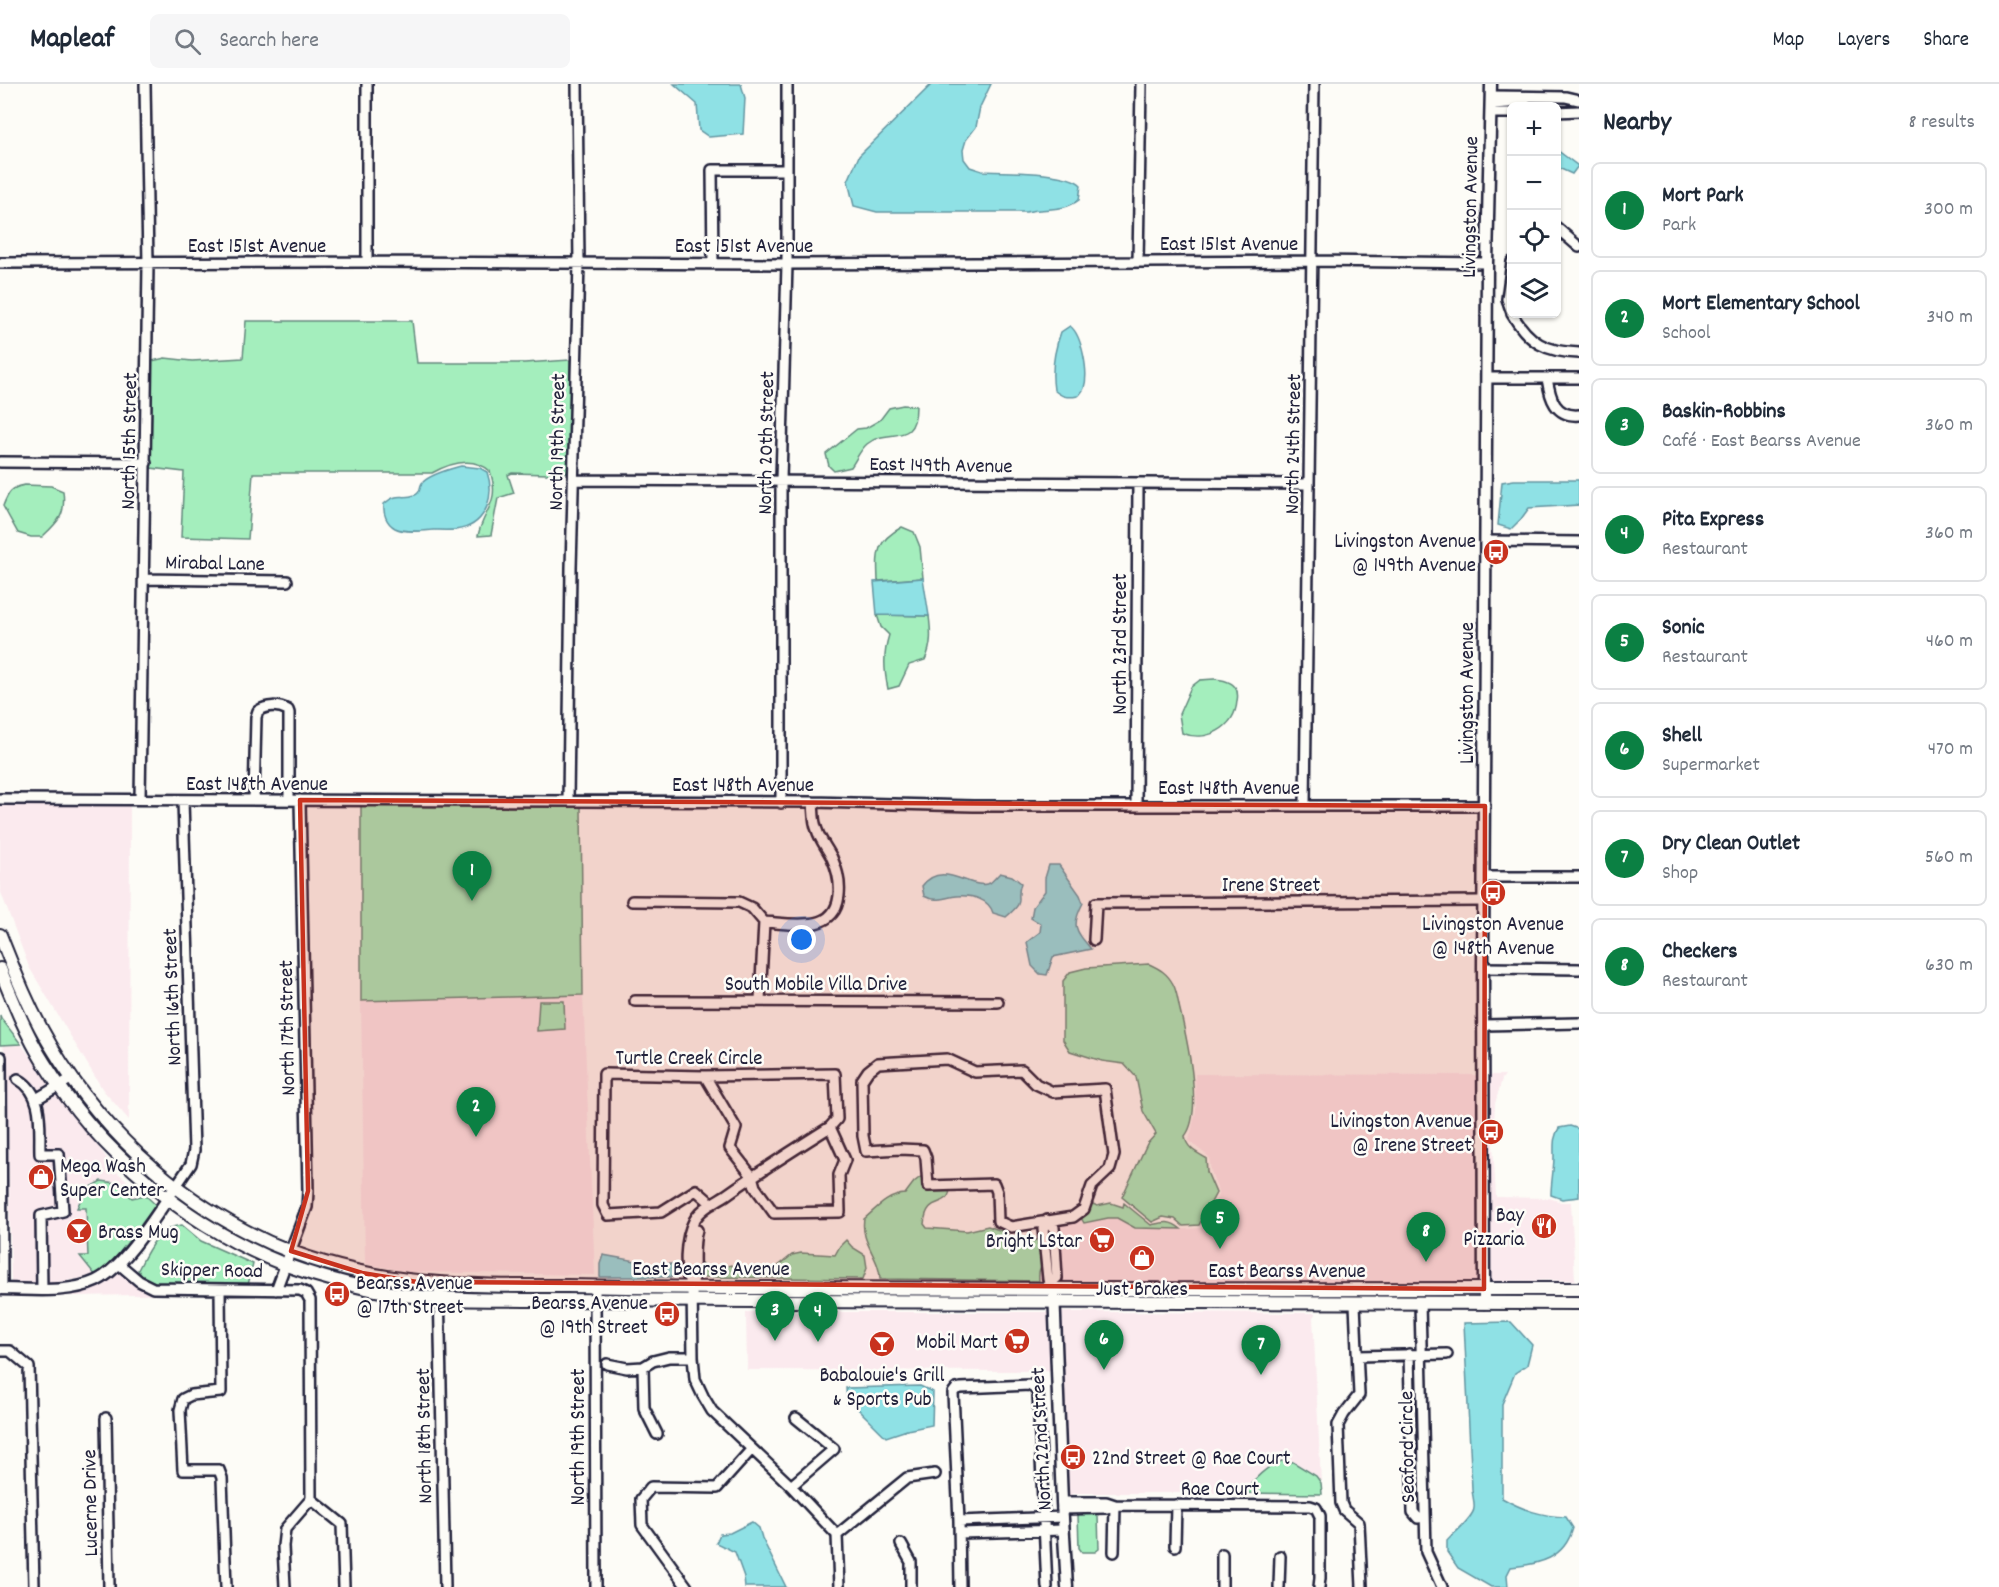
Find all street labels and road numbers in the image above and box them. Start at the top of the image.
street label: Livingston Avenue [1456,136,1488,278]
street label: East 151st Avenue [1160,231,1298,261]
street label: East 151st Avenue [188,233,326,263]
street label: East 151st Avenue [675,233,813,263]
street label: North 20th Street [752,371,784,515]
street label: North 15th Street [115,372,147,510]
street label: North 19th Street [543,373,575,511]
street label: North 24th Street [1279,373,1311,515]
street label: East 149th Avenue [869,451,1013,483]
street label: Mirabal Lane [165,549,265,581]
street label: North 23rd Street [1107,573,1137,715]
street label: Livingston Avenue [1454,622,1484,764]
street label: East 148th Avenue [186,771,328,801]
street label: East 148th Avenue [672,772,814,802]
street label: East 148th Avenue [1158,775,1300,805]
street label: Irene Street [1222,872,1320,902]
street label: North 16th Street [157,927,191,1066]
street label: North 17th Street [273,960,305,1096]
street label: South Mobile Villa Drive [725,971,907,1001]
street label: Turtle Creek Circle [616,1045,762,1075]
street label: Skipper Road [161,1256,263,1288]
street label: East Bearss Avenue [632,1256,790,1286]
street label: East Bearss Avenue [1208,1258,1366,1288]
street label: North 22nd Street [1024,1366,1062,1511]
street label: North 18th Street [410,1367,442,1504]
street label: North 19th Street [565,1368,595,1506]
street label: Seaford Circle [1393,1391,1425,1503]
street label: Lucerne Drive [76,1449,108,1557]
street label: Rae Court [1181,1476,1259,1506]

